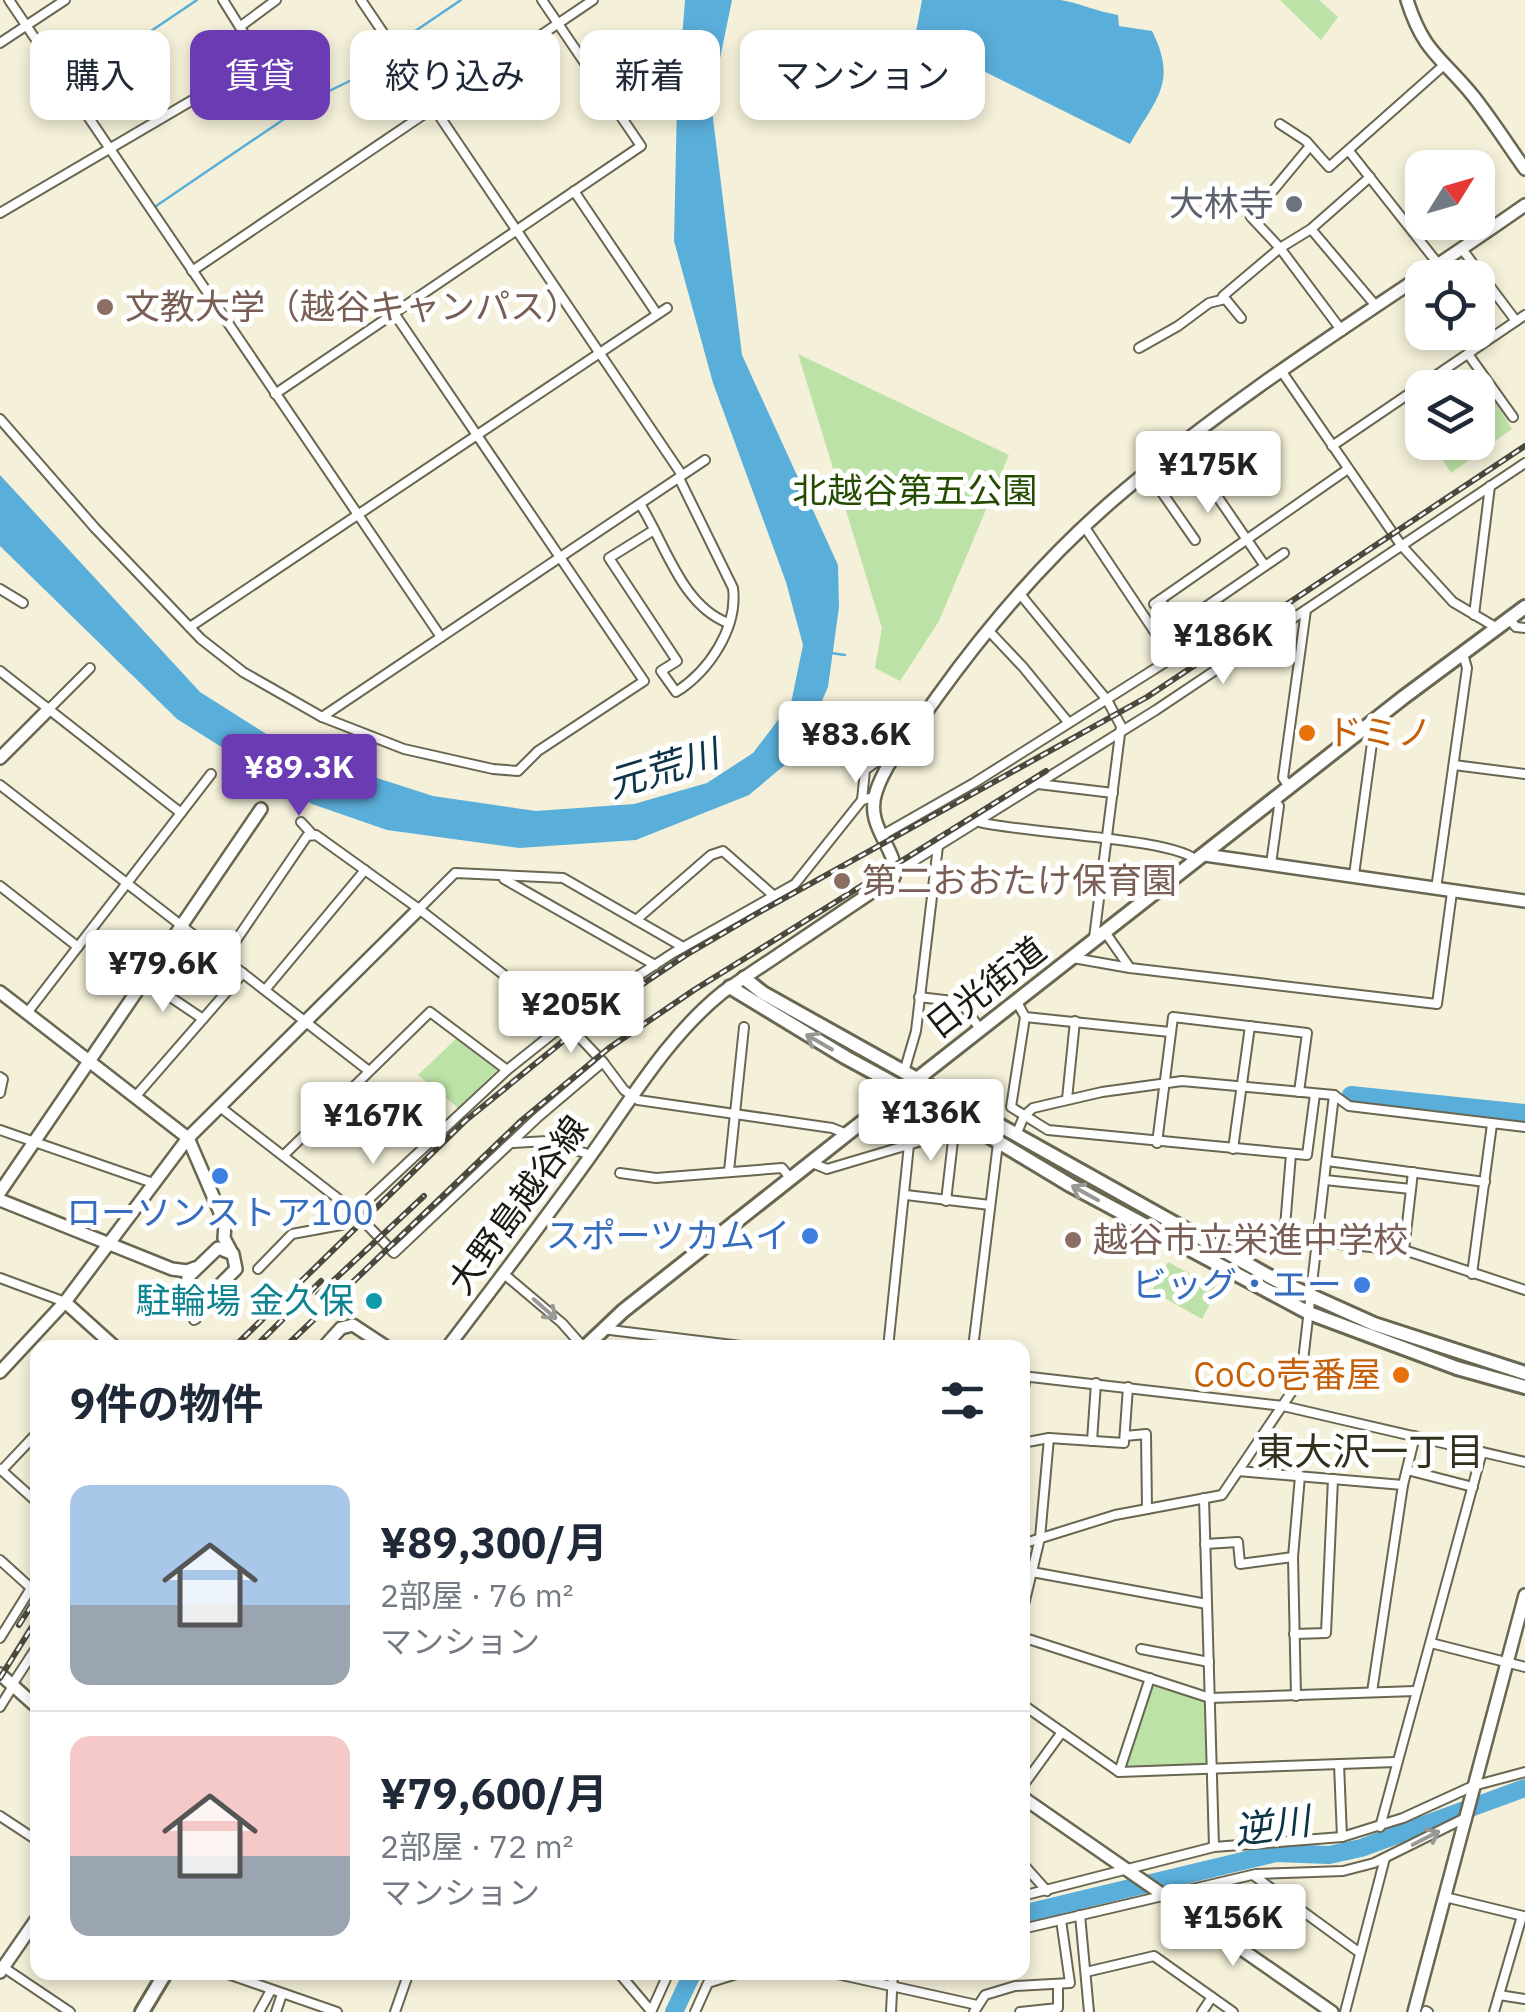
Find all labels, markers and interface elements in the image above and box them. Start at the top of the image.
chip: 購入 [30,30,170,120]
chip: 賃貸 [190,30,330,120]
chip: 絞り込み [350,30,560,120]
chip: 新着 [580,30,720,120]
chip: マンション [740,30,985,120]
north arrow [1405,150,1495,240]
map controls [1405,150,1495,460]
place label: 大林寺 [1169,180,1274,226]
marker: 大林寺 [1283,193,1305,215]
button: locate [1405,260,1495,350]
place label: 文教大学（越谷キャンパス） [125,283,580,329]
marker: 文教大学（越谷キャンパス） [94,296,116,318]
button: layers [1405,370,1495,460]
pin: ¥175K [1138,431,1278,516]
text: ¥175K [1158,442,1258,484]
park label: 北越谷第五公園 [792,467,1038,513]
pin: ¥186K [1153,602,1293,687]
text: ¥186K [1173,613,1273,655]
pin: ¥83.6K [775,701,937,786]
place label: ドミノ [1327,709,1432,755]
text: ¥83.6K [801,712,911,754]
marker: ドミノ [1296,722,1318,744]
water label: 元荒川 [601,726,728,808]
pin: ¥89.3K [218,734,380,819]
text: ¥89.3K [244,745,354,787]
place label: 第二おおたけ保育園 [862,857,1177,903]
marker: 第二おおたけ保育園 [831,870,853,892]
street label: 日光街道 [916,926,1055,1048]
pin: ¥79.6K [82,930,244,1015]
text: ¥79.6K [108,941,218,983]
pin: ¥205K [501,971,641,1056]
text: ¥205K [521,982,621,1024]
one-way arrow [805,1032,834,1052]
pin: ¥136K [861,1079,1001,1164]
pin: ¥167K [303,1082,443,1167]
text: ¥136K [881,1090,981,1132]
text: ¥167K [323,1093,423,1135]
street label: 大野島越谷線 [437,1106,598,1303]
marker: ローソンストア100 [209,1165,231,1187]
one-way arrow [1071,1182,1101,1202]
place label: ローソンストア100 [66,1189,374,1235]
place label: スポーツカムイ [546,1212,790,1258]
place label: 越谷市立栄進中学校 [1093,1216,1408,1262]
marker: スポーツカムイ [799,1225,821,1247]
marker: 越谷市立栄進中学校 [1062,1229,1084,1251]
place label: ビッグ・エー [1132,1261,1342,1307]
marker: ビッグ・エー [1351,1274,1373,1296]
place label: 駐輪場 金久保 [136,1277,354,1323]
marker: 駐輪場 金久保 [363,1290,385,1312]
one-way arrow [532,1297,558,1319]
place label: CoCo壱番屋 [1193,1351,1381,1397]
marker: CoCo壱番屋 [1390,1364,1412,1386]
icon: filters [935,1373,990,1428]
text: 9件の物件 [70,1376,263,1431]
district label: 東大沢一丁目 [1256,1426,1484,1475]
text: ¥89,300/月 [380,1515,608,1570]
icon: home [150,1525,270,1645]
text: 2部屋 · 76 m² [380,1574,574,1616]
text: マンション [380,1620,540,1662]
text: ¥79,600/月 [380,1766,608,1821]
icon: home [150,1776,270,1896]
water label: 逆川 [1231,1794,1317,1854]
text: 2部屋 · 72 m² [380,1825,574,1867]
one-way arrow [1411,1828,1440,1847]
text: マンション [380,1871,540,1913]
pin: ¥156K [1163,1884,1303,1969]
text: ¥156K [1183,1895,1283,1937]

